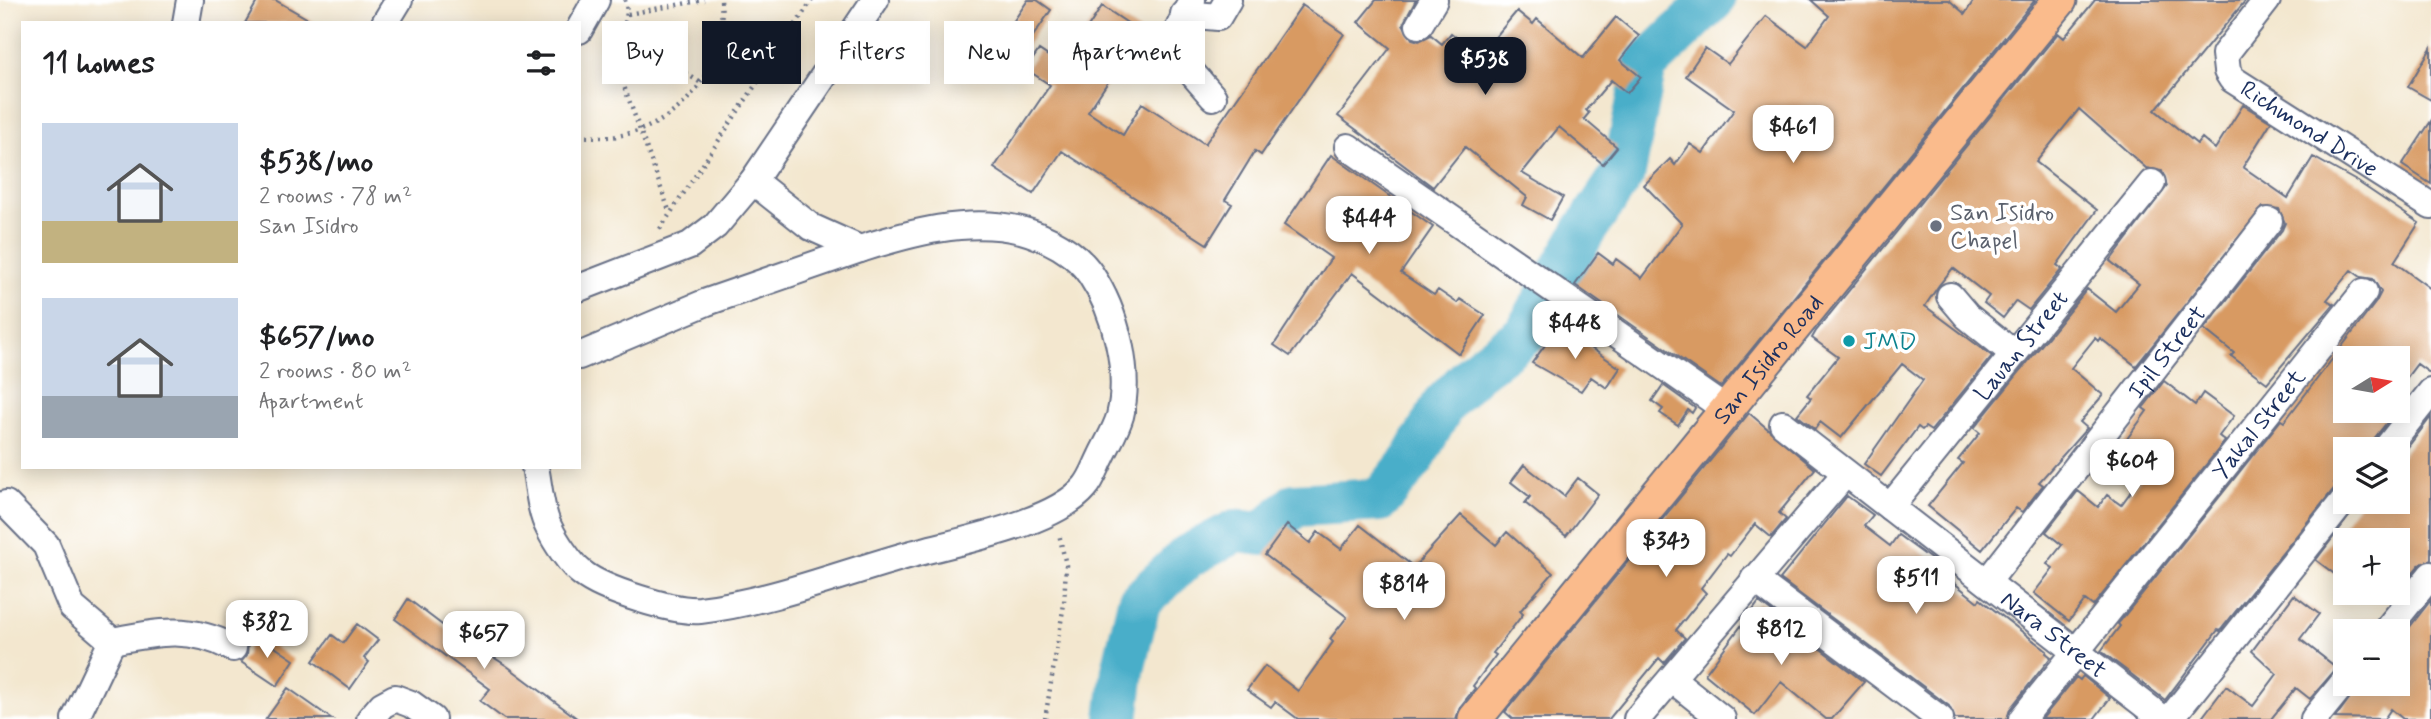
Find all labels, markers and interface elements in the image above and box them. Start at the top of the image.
chip: Buy [602,21,688,84]
chip: Rent [702,21,801,84]
chip: Filters [815,21,930,84]
chip: New [944,21,1034,84]
chip: Apartment [1048,21,1205,84]
pin: $538 [1444,38,1526,97]
text: 11 homes [42,44,155,83]
icon: filters [522,44,560,82]
text: $538 [1460,45,1510,75]
street label: Richmond Drive [2234,74,2384,185]
pin: $461 [1752,106,1834,165]
text: $461 [1769,113,1817,143]
text: $538/mo [259,143,373,182]
icon: home [98,151,182,235]
text: 2 rooms · 78 m² [259,182,412,212]
pin: $444 [1328,196,1410,256]
place label: San Isidro Chapel [1950,198,2054,257]
text: $444 [1342,204,1396,234]
text: San Isidro [259,212,359,242]
marker: San Isidro Chapel [1928,218,1944,234]
street label: Lauan Street [1968,285,2076,408]
street label: San Isidro Road [1707,289,1831,431]
street label: Ipil Street [2122,300,2214,406]
pin: $448 [1534,302,1616,361]
text: $448 [1548,309,1602,339]
text: $657/mo [259,318,375,357]
icon: home [98,326,182,410]
place label: JMD [1863,327,1917,358]
marker: JMD [1841,333,1857,349]
north arrow [2333,346,2410,424]
map controls [2333,346,2410,696]
text: 2 rooms · 80 m² [259,357,412,387]
street label: Yakal Street [2206,363,2313,487]
text: Apartment [259,387,364,417]
button: layers [2333,437,2410,514]
pin: $604 [2091,440,2173,499]
text: $604 [2106,447,2158,477]
pin: $343 [1625,520,1707,579]
text: $343 [1642,527,1690,557]
button: + [2333,528,2410,605]
pin: $511 [1875,556,1957,616]
pin: $814 [1363,562,1445,622]
text: $511 [1893,564,1939,594]
text: $814 [1379,570,1429,600]
street label: Nara Street [1994,585,2112,686]
pin: $382 [226,600,308,660]
text: $382 [242,608,292,638]
pin: $812 [1740,608,1822,667]
pin: $657 [443,612,525,671]
text: $812 [1756,615,1806,645]
text: $657 [459,619,509,649]
button: − [2333,619,2410,696]

